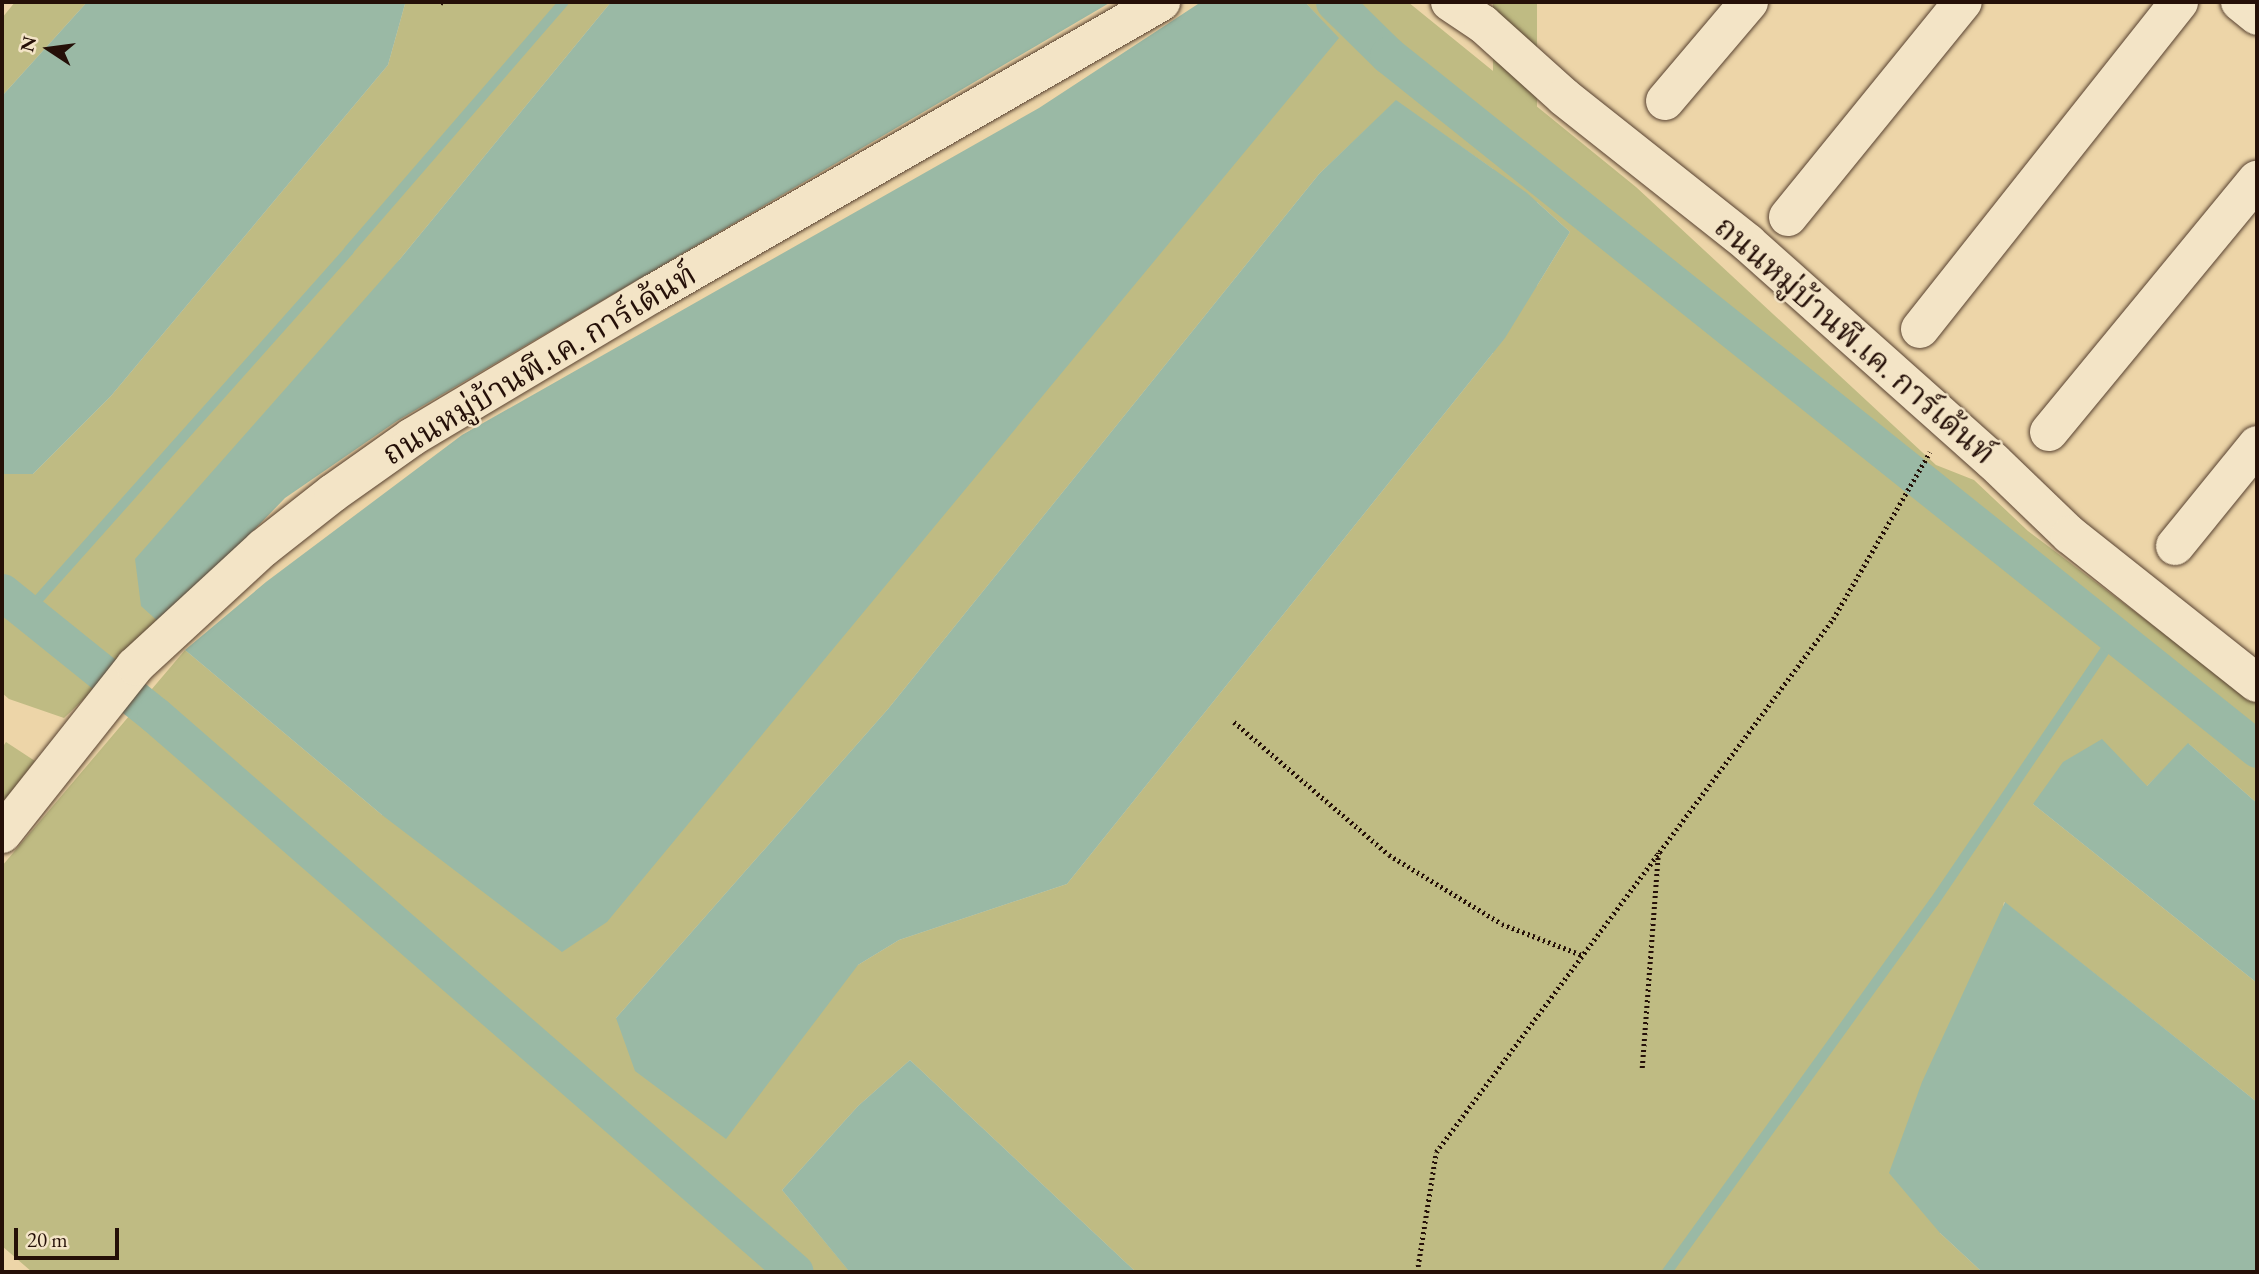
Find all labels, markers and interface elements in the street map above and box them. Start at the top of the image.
north arrow [14,14,84,84]
text: N [14,34,42,54]
street label: ถนนหมู่บ้านพี.เค. การ์เด้นท์ [1707,208,2003,472]
street label: ถนนหมู่บ้านพี.เค. การ์เด้นท์ [375,255,703,473]
scale bar [18,1214,122,1258]
text: 20 m [27,1226,68,1253]

